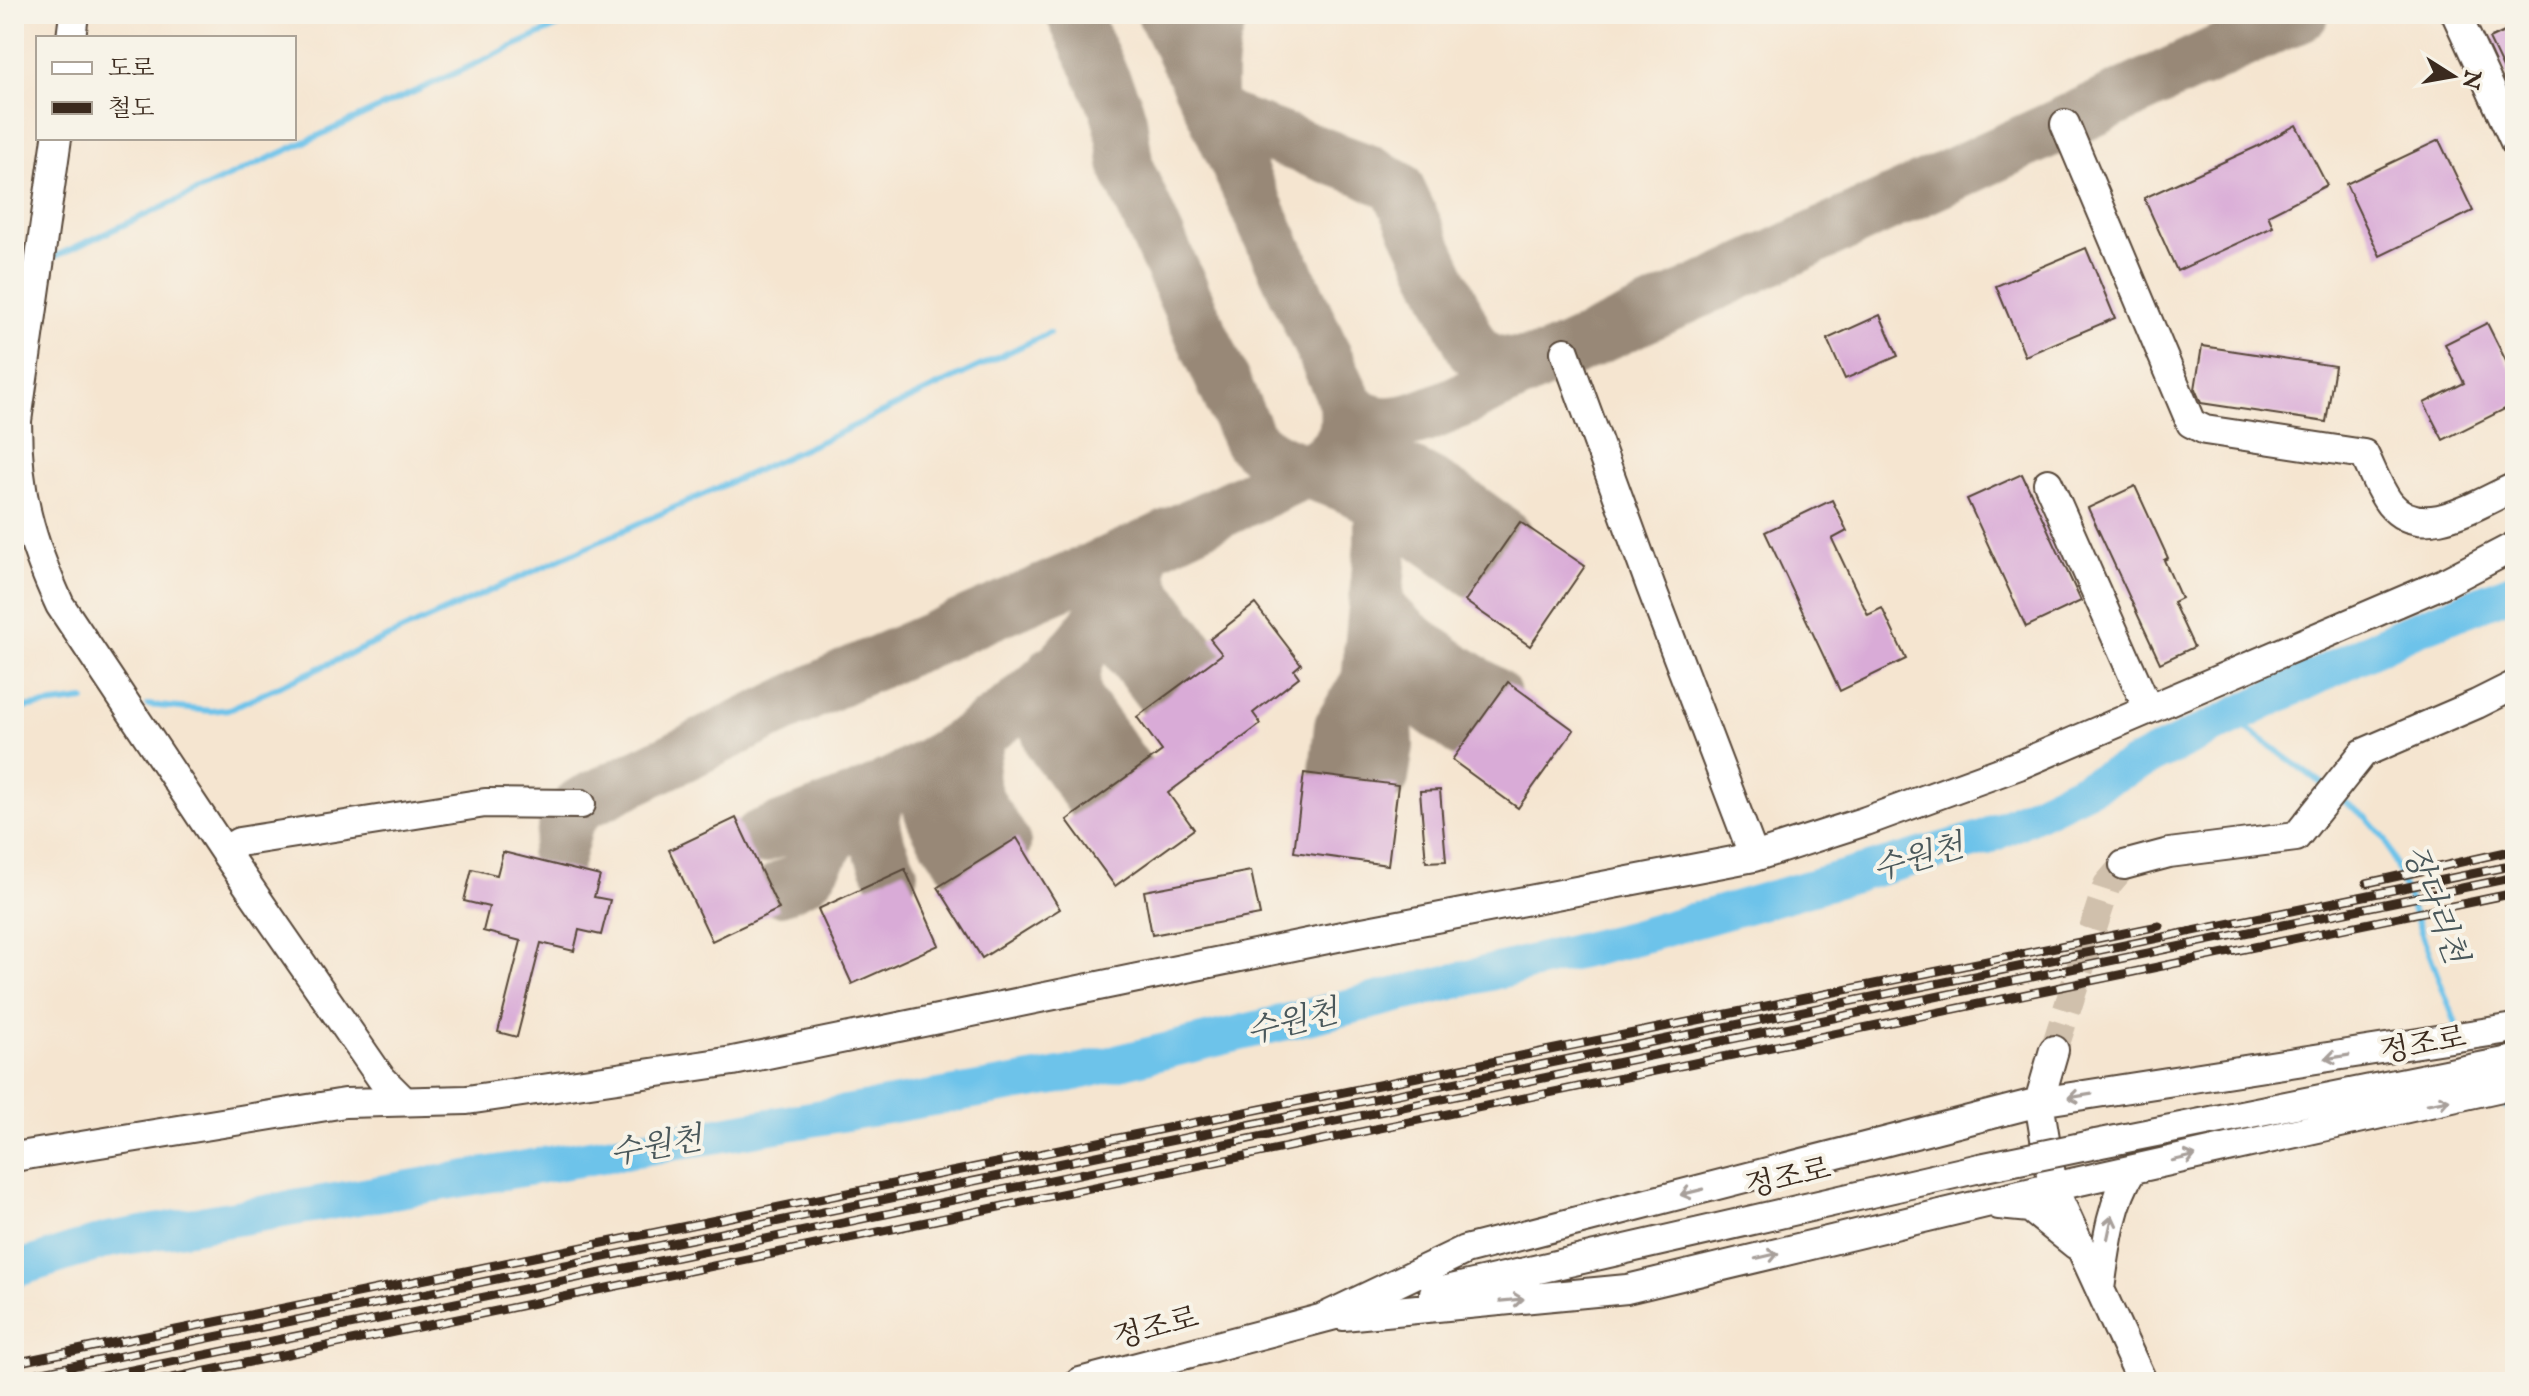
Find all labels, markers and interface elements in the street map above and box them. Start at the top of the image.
legend [36,36,296,140]
north arrow [2413,36,2493,116]
text: 도로 [108,54,154,85]
text: N [2455,66,2486,91]
text: 철도 [108,94,154,125]
water label: 수원천 [1868,826,1971,892]
water label: 장다리천 [2392,840,2476,972]
water label: 수원천 [1243,992,1345,1055]
street label: 정조로 [2377,1019,2470,1073]
one-way arrow [2325,1050,2350,1065]
one-way arrow [2068,1089,2093,1104]
one-way arrow [2425,1093,2450,1108]
water label: 수원천 [607,1119,708,1176]
one-way arrow [2171,1150,2196,1165]
street label: 정조로 [1742,1151,1835,1207]
one-way arrow [1679,1185,1705,1200]
one-way arrow [2104,1215,2119,1241]
one-way arrow [1754,1248,1780,1263]
one-way arrow [1498,1293,1525,1308]
street label: 정조로 [1110,1299,1203,1359]

